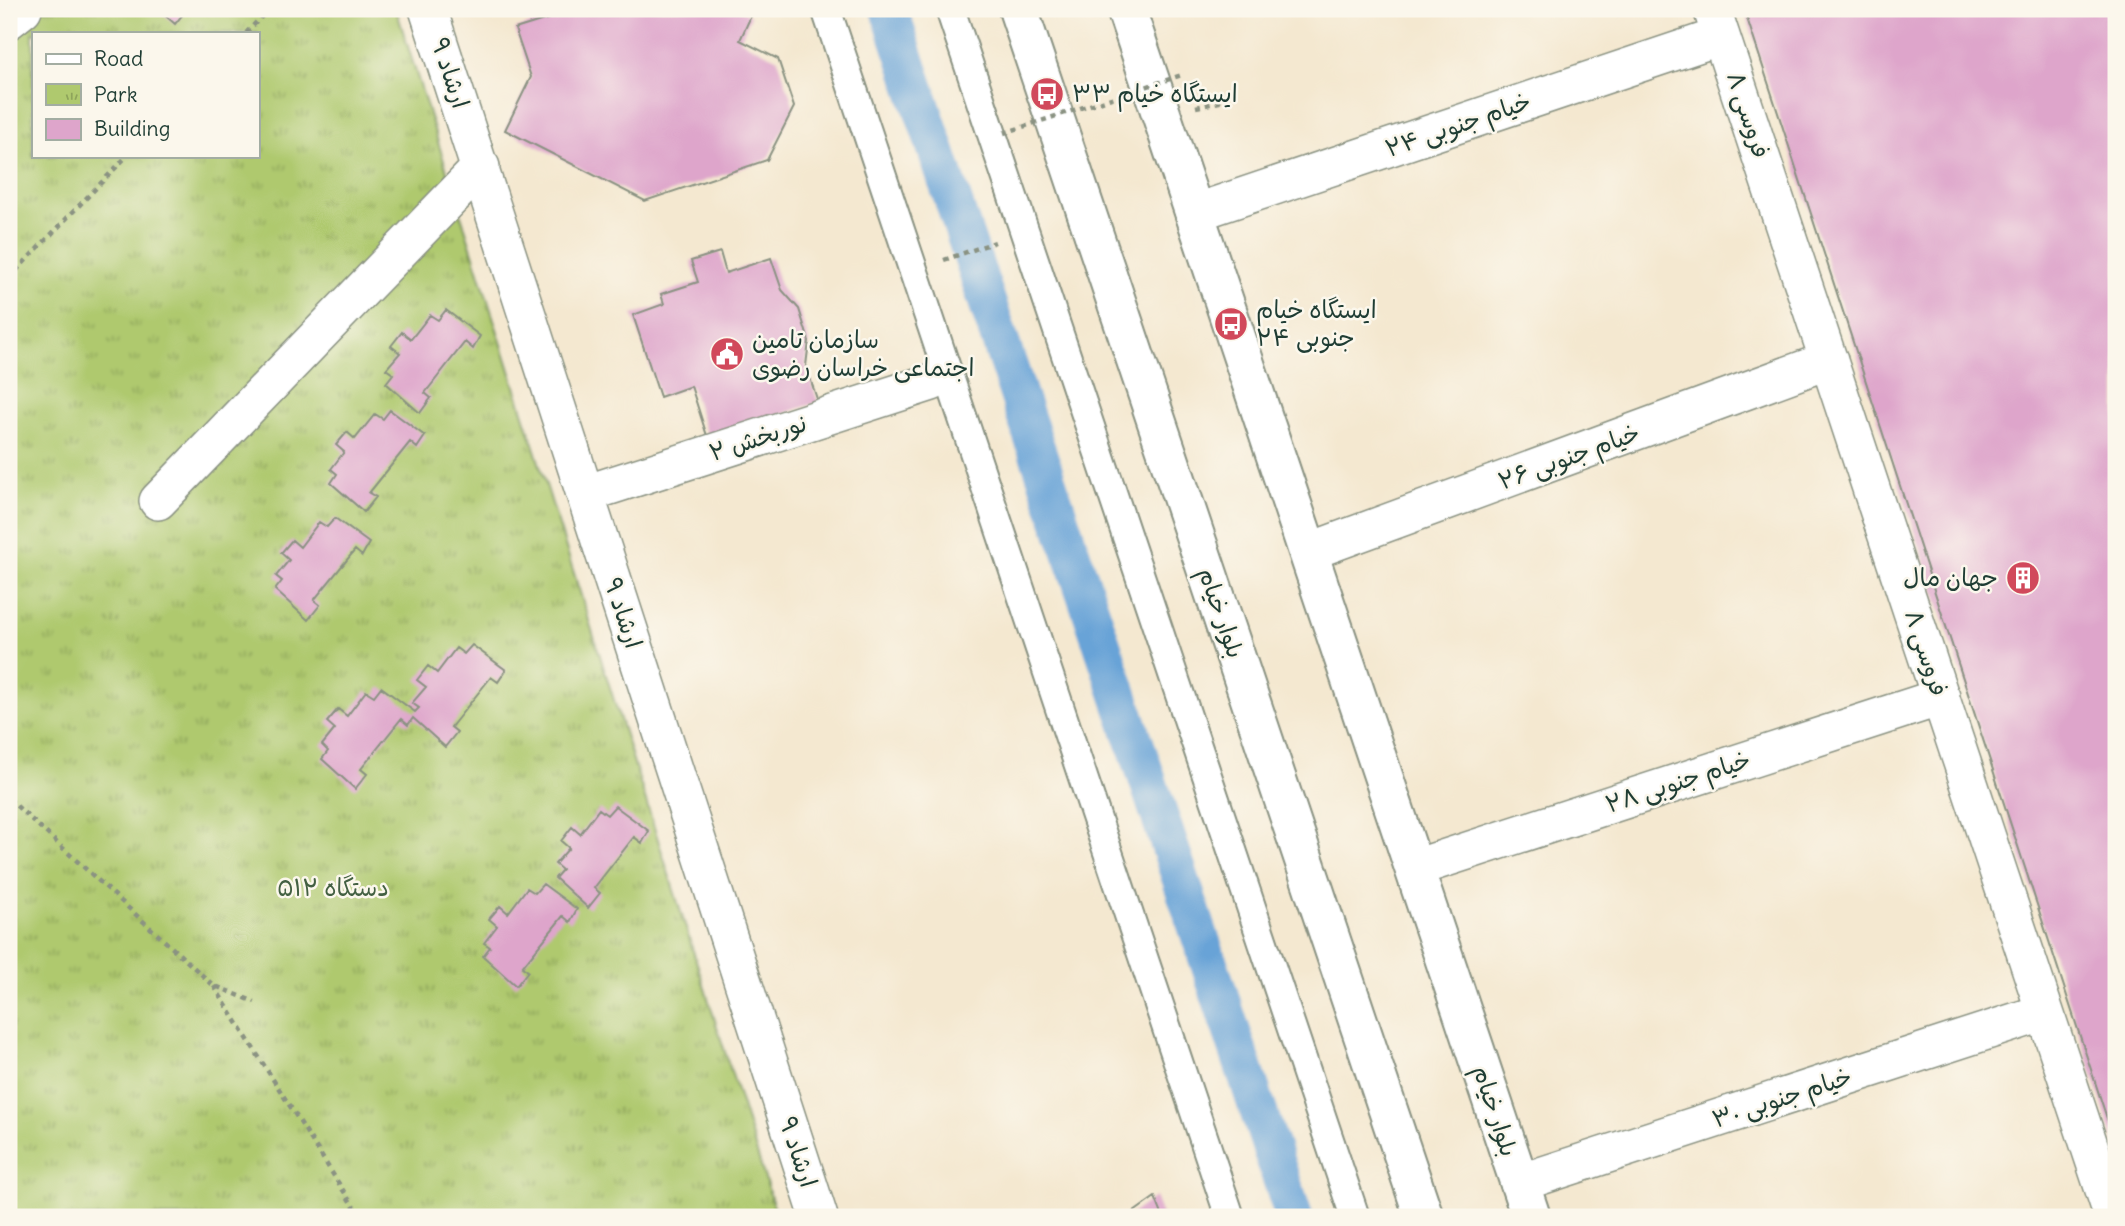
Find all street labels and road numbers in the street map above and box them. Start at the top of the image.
street label: ارشاد ۹ [425,34,476,112]
street label: فروسی ۸ [1720,68,1777,162]
street label: خیام جنوبی ۲۴ [1381,85,1536,167]
street label: نوربخش ۲ [705,407,811,468]
street label: خیام جنوبی ۲۶ [1494,417,1645,499]
street label: بلوار خیام [1189,563,1251,663]
street label: ارشاد ۹ [598,574,649,652]
street label: فروسی ۸ [1898,606,1955,700]
street label: خیام جنوبی ۲۸ [1601,743,1755,822]
street label: خیام جنوبی ۳۰ [1708,1060,1857,1138]
street label: بلوار خیام [1463,1061,1525,1161]
street label: ارشاد ۹ [773,1113,824,1191]

